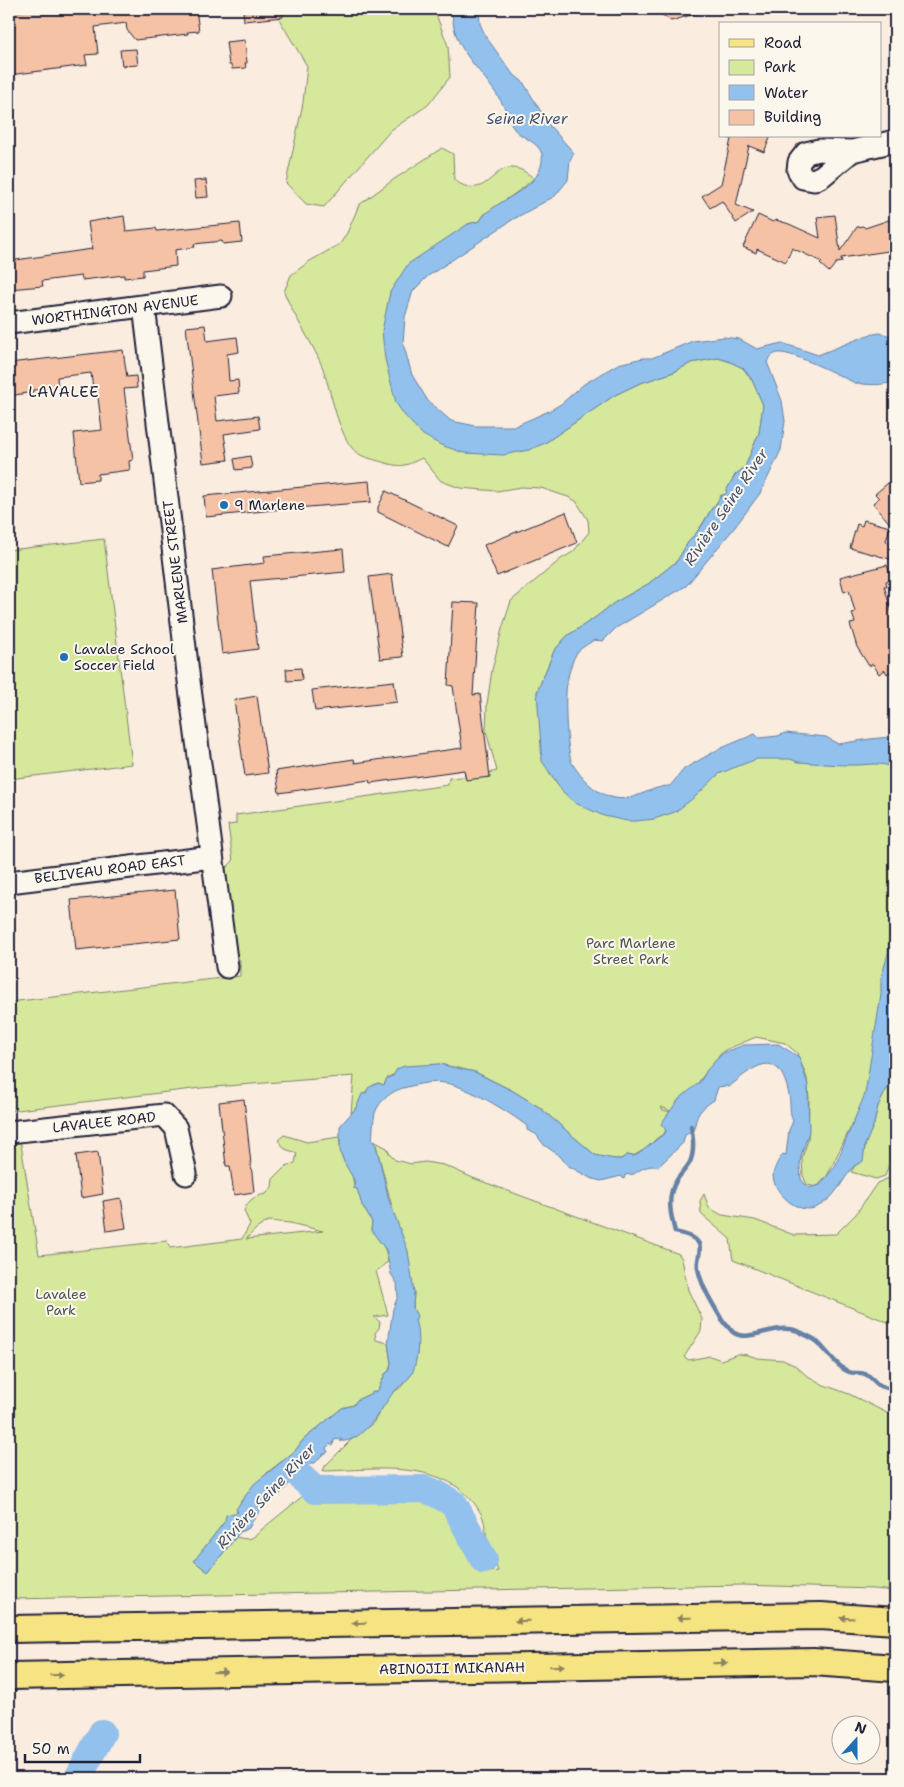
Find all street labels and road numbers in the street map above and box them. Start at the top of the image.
street label: WORTHINGTON AVENUE [30,291,200,329]
street label: MARLENE STREET [158,499,192,625]
street label: BELIVEAU ROAD EAST [33,851,187,887]
street label: LAVALEE ROAD [51,1108,157,1136]
street label: ABINOJII MIKANAH [379,1658,525,1678]

